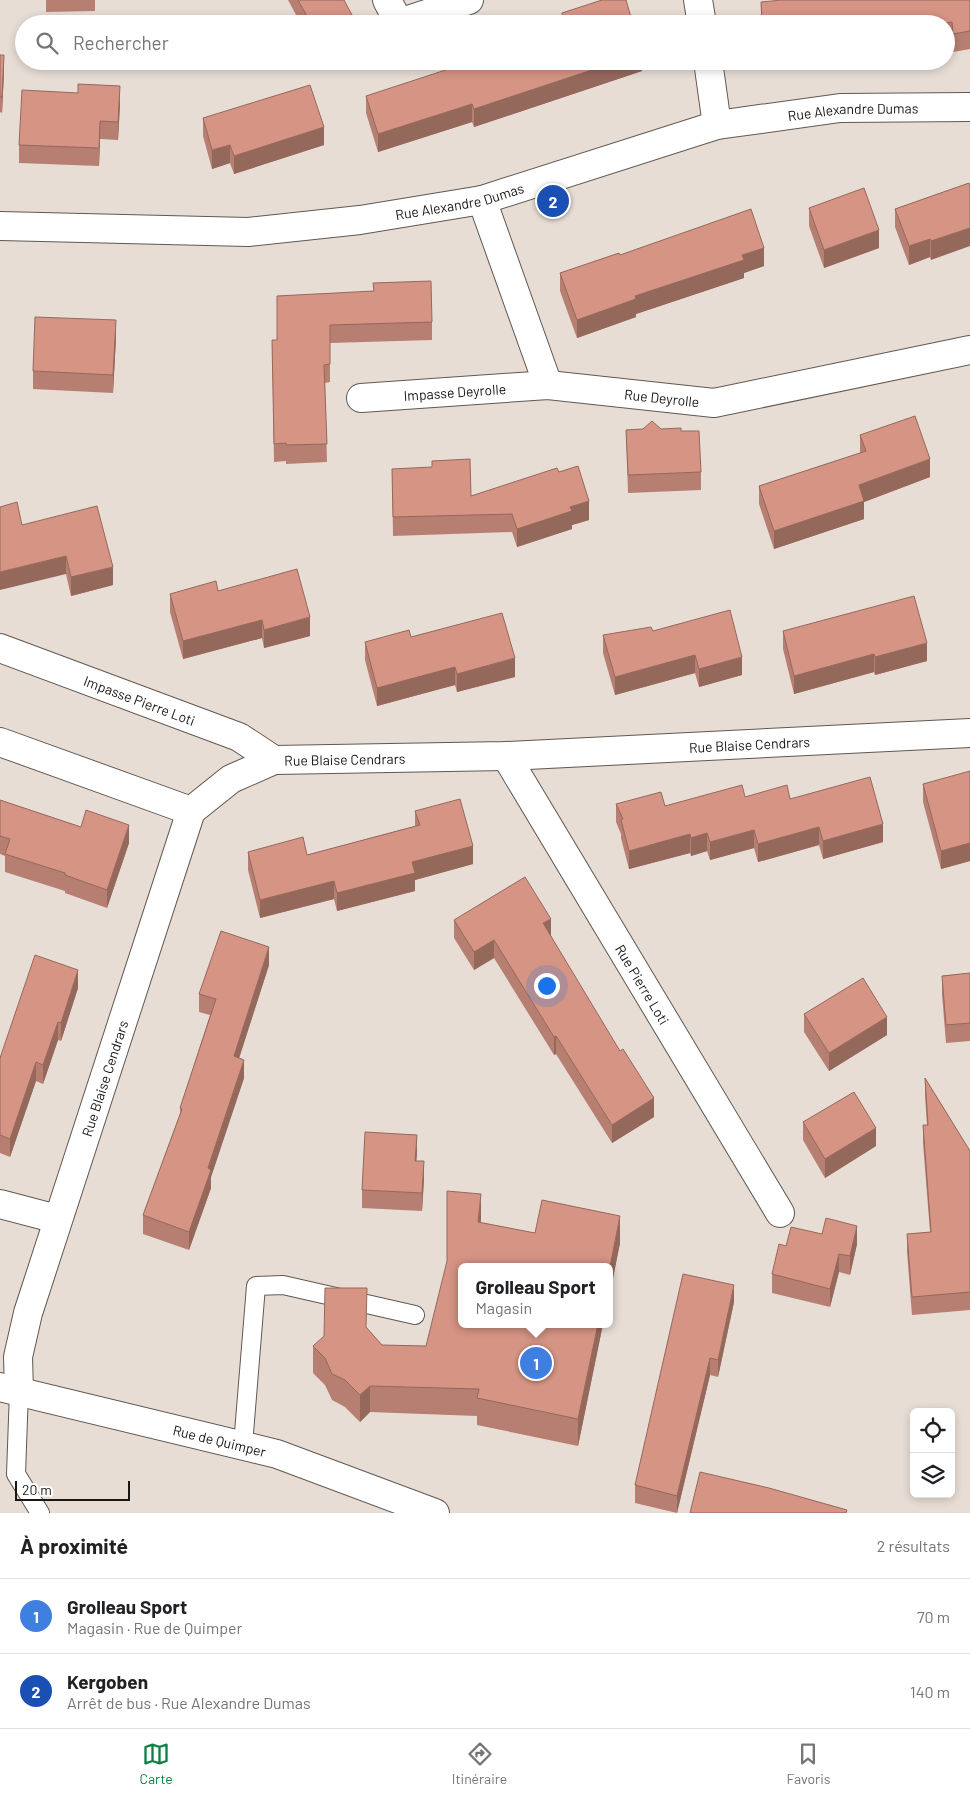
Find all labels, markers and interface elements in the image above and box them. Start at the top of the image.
search box [15,15,955,70]
icon: search [33,29,61,57]
text: Rechercher [73,31,169,54]
street label: Rue Alexandre Dumas [787,99,919,124]
street label: Rue Alexandre Dumas [394,179,526,223]
pin: 2 [537,182,569,220]
street label: Impasse Deyrolle [403,379,507,404]
street label: Rue Deyrolle [623,385,700,410]
street label: Impasse Pierre Loti [82,672,198,728]
street label: Rue Blaise Cendrars [689,732,811,755]
street label: Rue Blaise Cendrars [284,749,406,768]
street label: Rue Pierre Loti [612,941,673,1027]
your location [534,973,560,999]
street label: Rue Blaise Cendrars [77,1018,131,1138]
popup [458,1263,613,1328]
text: Grolleau Sport [475,1275,596,1298]
text: Magasin [475,1298,532,1317]
pin: 1 [520,1344,552,1382]
map controls [910,1408,955,1498]
button: locate [910,1408,955,1453]
street label: Rue de Quimper [171,1421,268,1460]
button: layers [910,1453,955,1498]
scale bar [15,1478,130,1501]
text: 20 m [22,1481,52,1498]
text: À proximité [20,1533,128,1558]
text: 2 résultats [877,1536,950,1555]
text: Grolleau Sport [67,1595,187,1618]
text: 1 [33,1607,39,1626]
text: 70 m [917,1607,950,1626]
text: Magasin · Rue de Quimper [67,1618,242,1637]
text: Kergoben [67,1670,148,1693]
text: 2 [32,1682,40,1701]
text: 140 m [910,1682,950,1701]
text: Arrêt de bus · Rue Alexandre Dumas [67,1693,311,1712]
tab: Carte [140,1740,173,1787]
tab: Itinéraire [452,1740,507,1787]
tab: Favoris [786,1740,830,1787]

